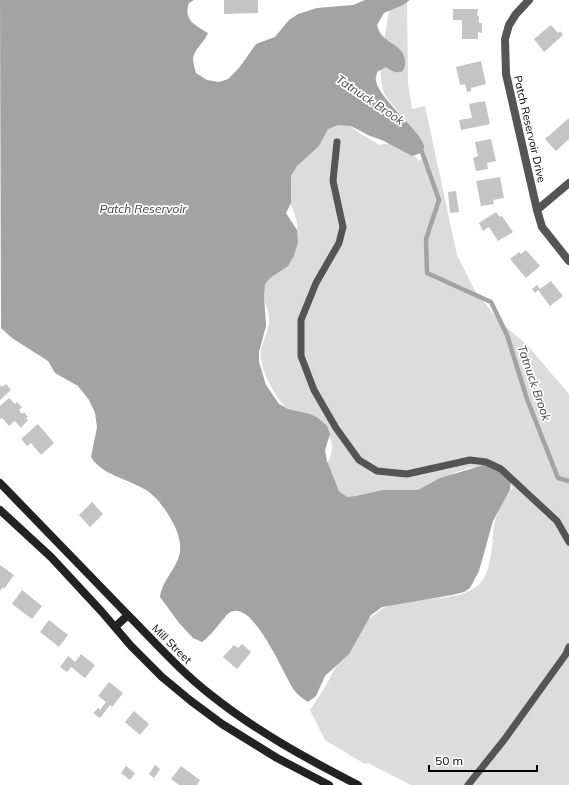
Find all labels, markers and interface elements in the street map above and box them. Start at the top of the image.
water label: Tatnuck Brook [333,71,408,128]
street label: Patch Reservoir Drive [511,74,549,184]
water label: Patch Reservoir [99,201,187,216]
water label: Tatnuck Brook [514,343,555,424]
street label: Mill Street [149,621,195,667]
scale bar [429,747,537,773]
text: 50 m [435,753,463,768]

